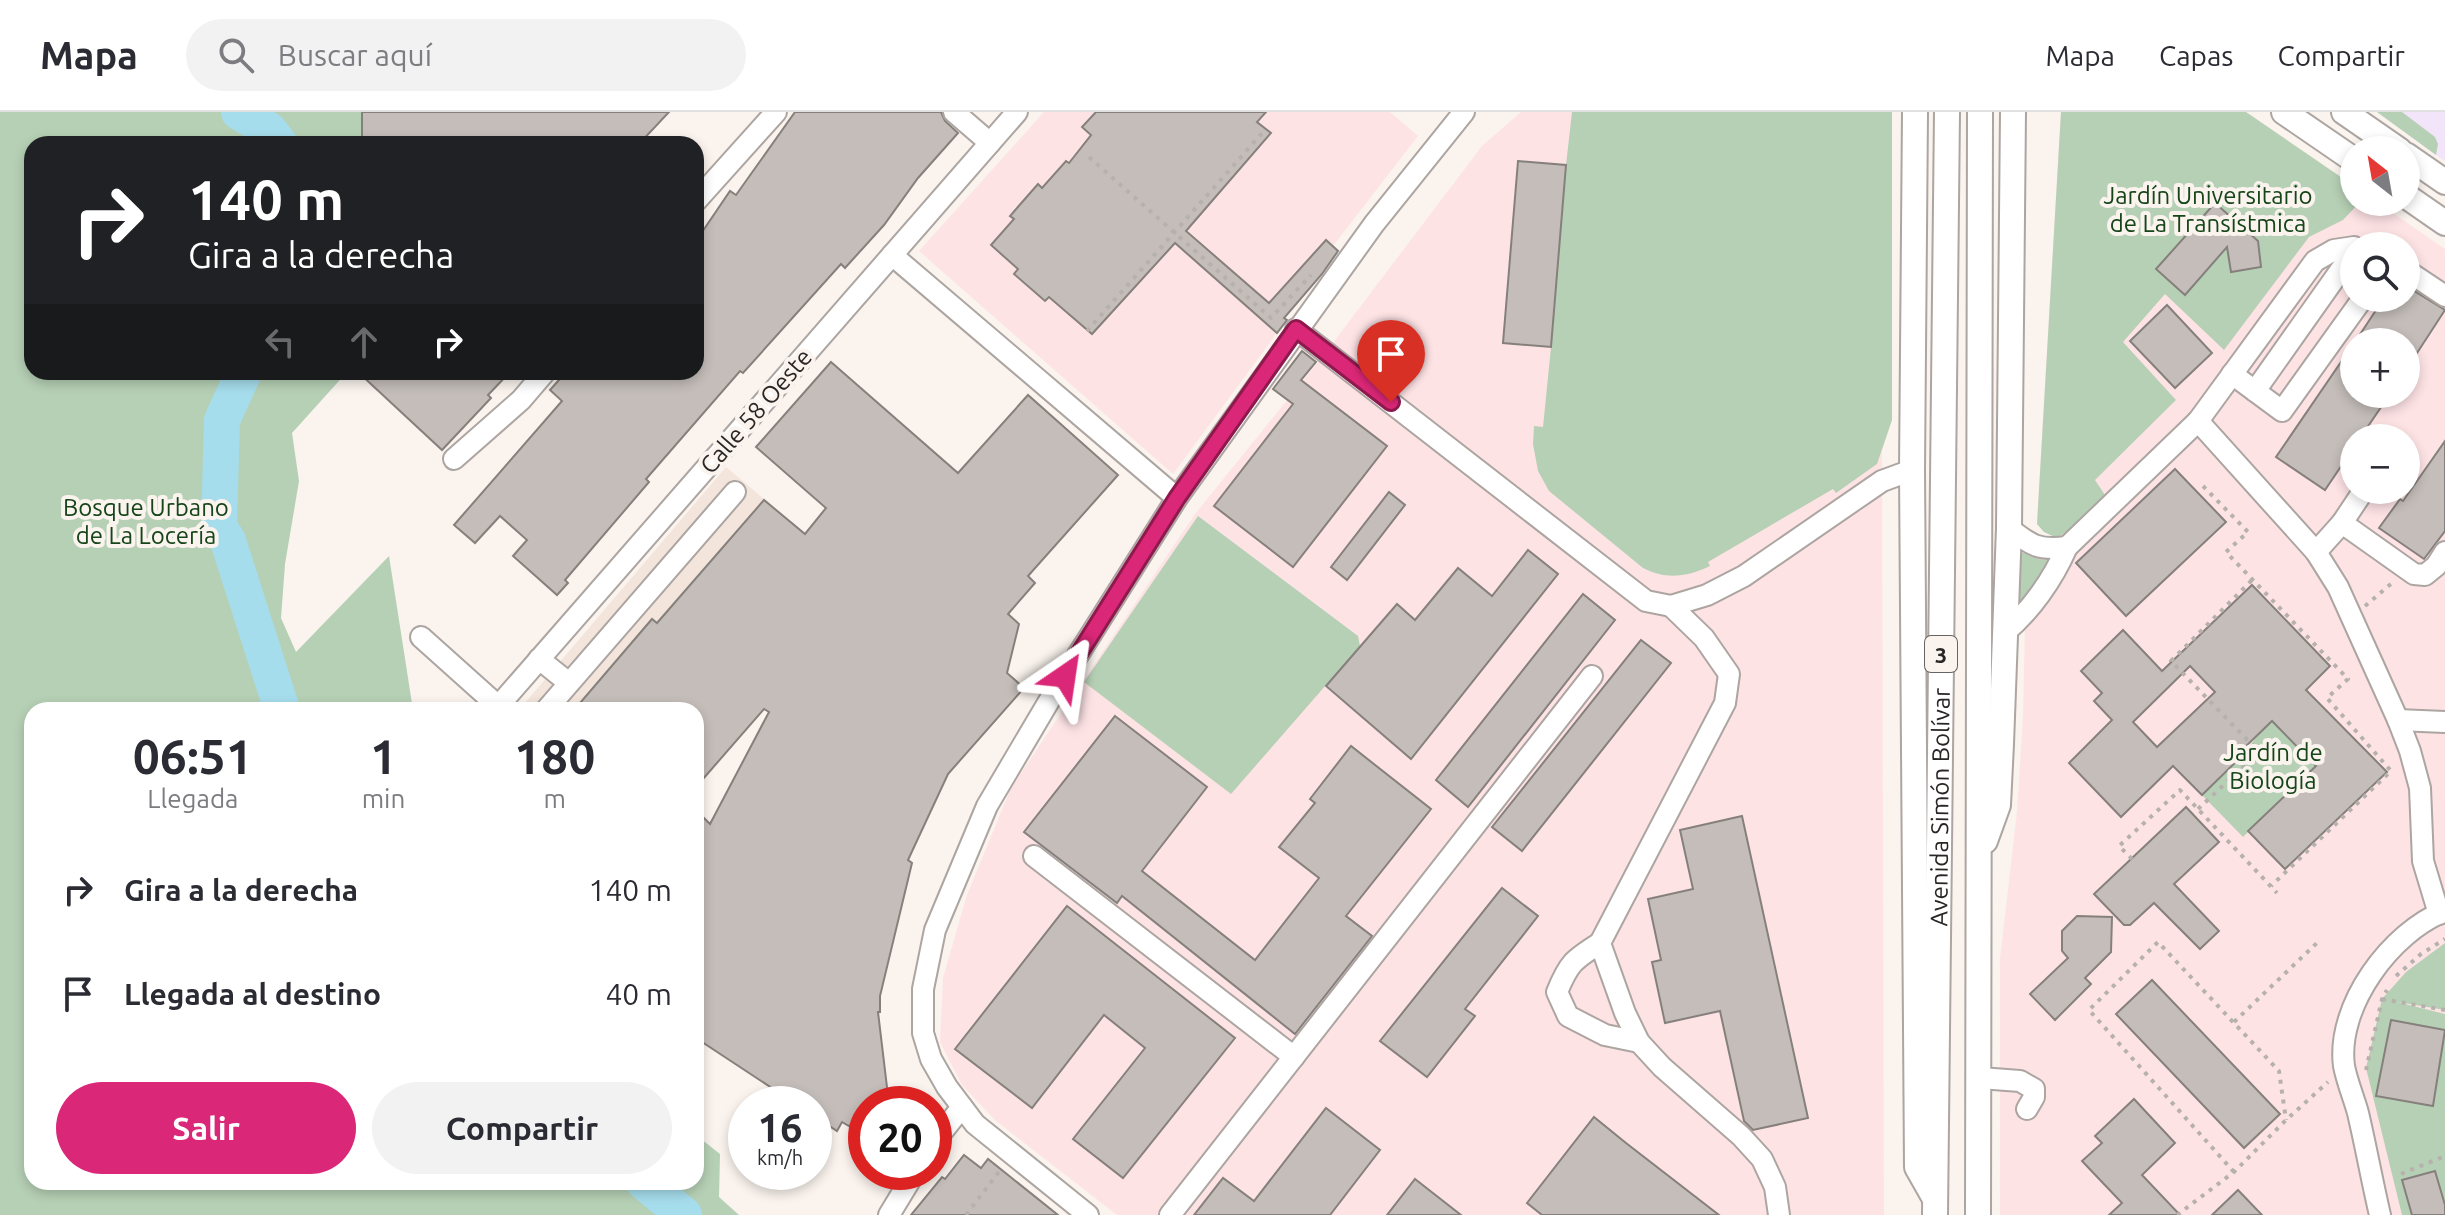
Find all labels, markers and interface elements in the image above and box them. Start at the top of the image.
search box [186,19,746,91]
icon: search [214,33,258,77]
text: Mapa [40,34,138,76]
text: Buscar aquí [278,38,432,72]
text: Mapa [2045,40,2115,71]
text: Capas [2159,40,2234,71]
text: Compartir [2278,40,2405,71]
north arrow [2340,136,2420,216]
map controls [2340,136,2420,504]
icon: right [56,168,160,272]
text: 140 m [188,168,344,231]
park label: Jardín Universitario de La Transístmica [2103,182,2313,237]
button: search [2340,232,2420,312]
text: Gira a la derecha [188,234,454,275]
icon: left [258,320,302,364]
icon: ahead [342,320,386,364]
icon: right [426,320,470,364]
pin [1357,320,1425,402]
button: + [2340,328,2420,408]
icon: arrive [1369,332,1413,376]
street label: Calle 58 Oeste [695,343,817,479]
button: − [2340,424,2420,504]
park label: Bosque Urbano de La Locería [63,494,229,549]
position arrow [1023,634,1107,718]
road number: 3 [1925,636,1957,672]
street label: Avenida Simón Bolívar [1925,688,1954,926]
text: 06:51 [133,729,253,783]
text: 1 [370,729,397,783]
text: 180 [514,729,595,783]
park label: Jardín de Biología [2223,739,2323,794]
text: Llegada [147,784,238,813]
text: min [362,784,405,813]
text: m [543,784,566,813]
icon: right [56,868,100,912]
text: Gira a la derecha [124,873,358,907]
text: 140 m [588,873,672,907]
icon: arrive [56,972,100,1016]
text: Llegada al destino [124,977,381,1011]
text: 40 m [605,977,672,1011]
button: Salir [56,1082,356,1174]
button: Compartir [372,1082,672,1174]
speed limit sign: 20 [848,1086,952,1190]
text: 16 [757,1105,803,1150]
text: km/h [757,1146,803,1169]

